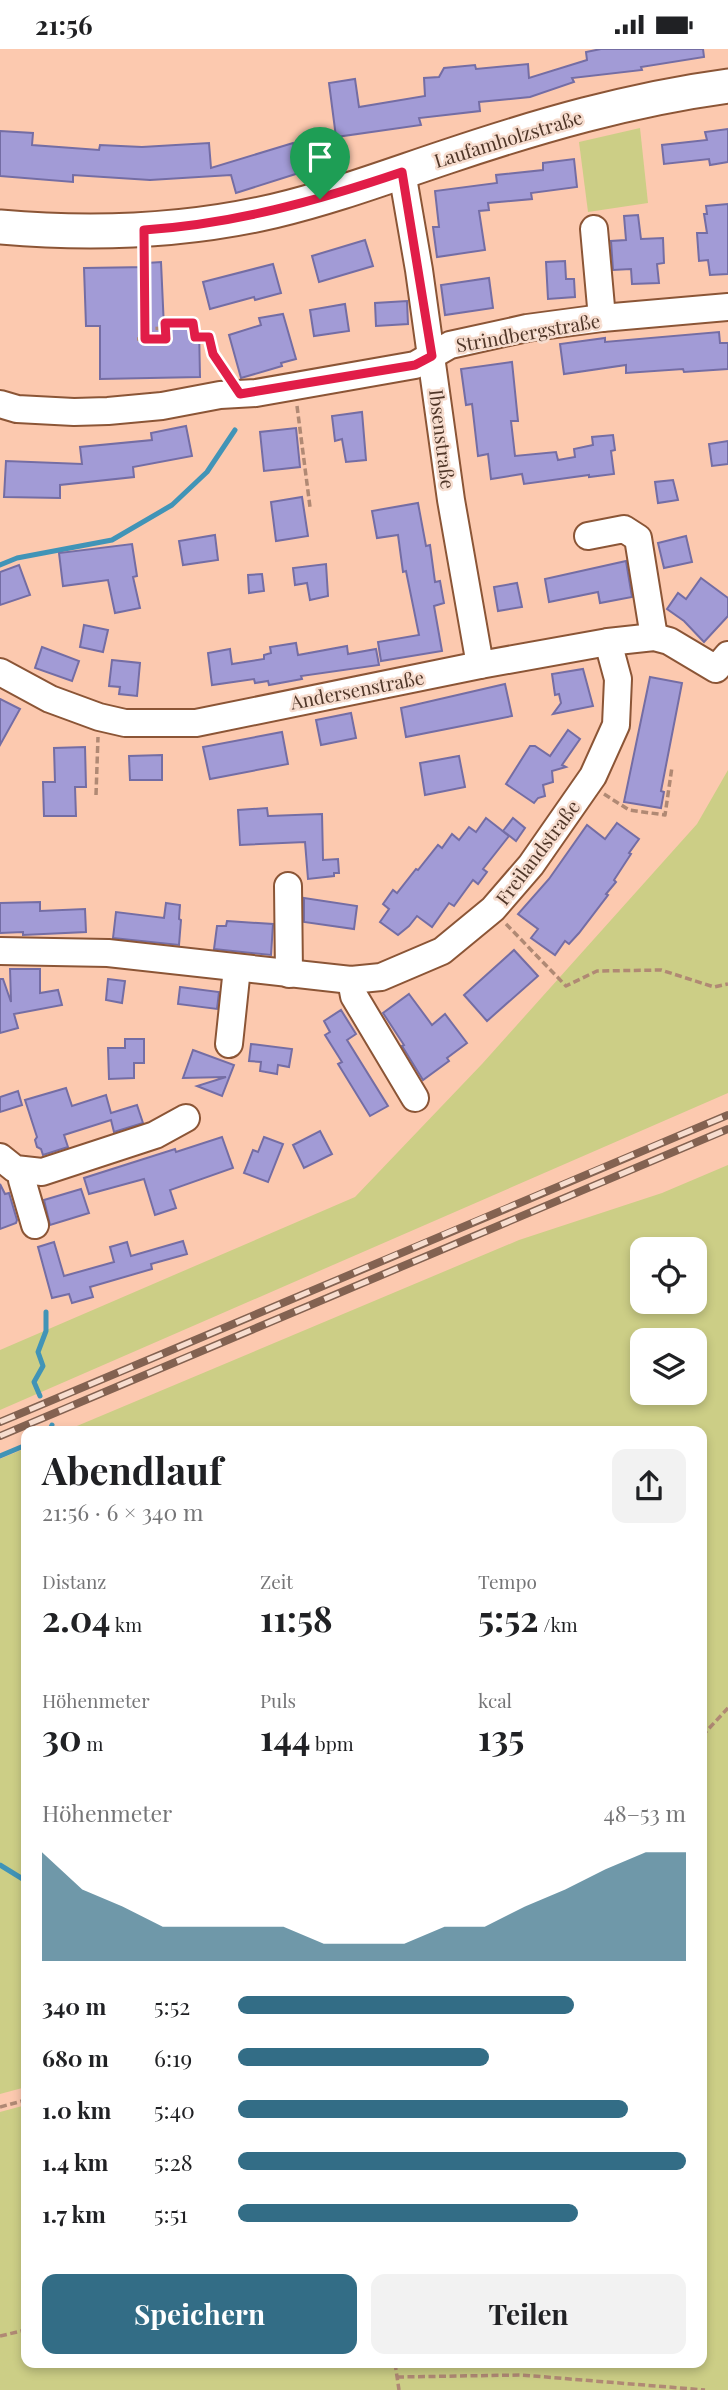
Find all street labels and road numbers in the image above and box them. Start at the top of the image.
street label: Laufamholzstraße [431,103,585,173]
street label: Strindbergstraße [454,307,602,357]
street label: Ibsenstraße [424,388,462,490]
street label: Andersenstraße [287,663,426,715]
street label: Freilandstraße [489,794,585,910]

